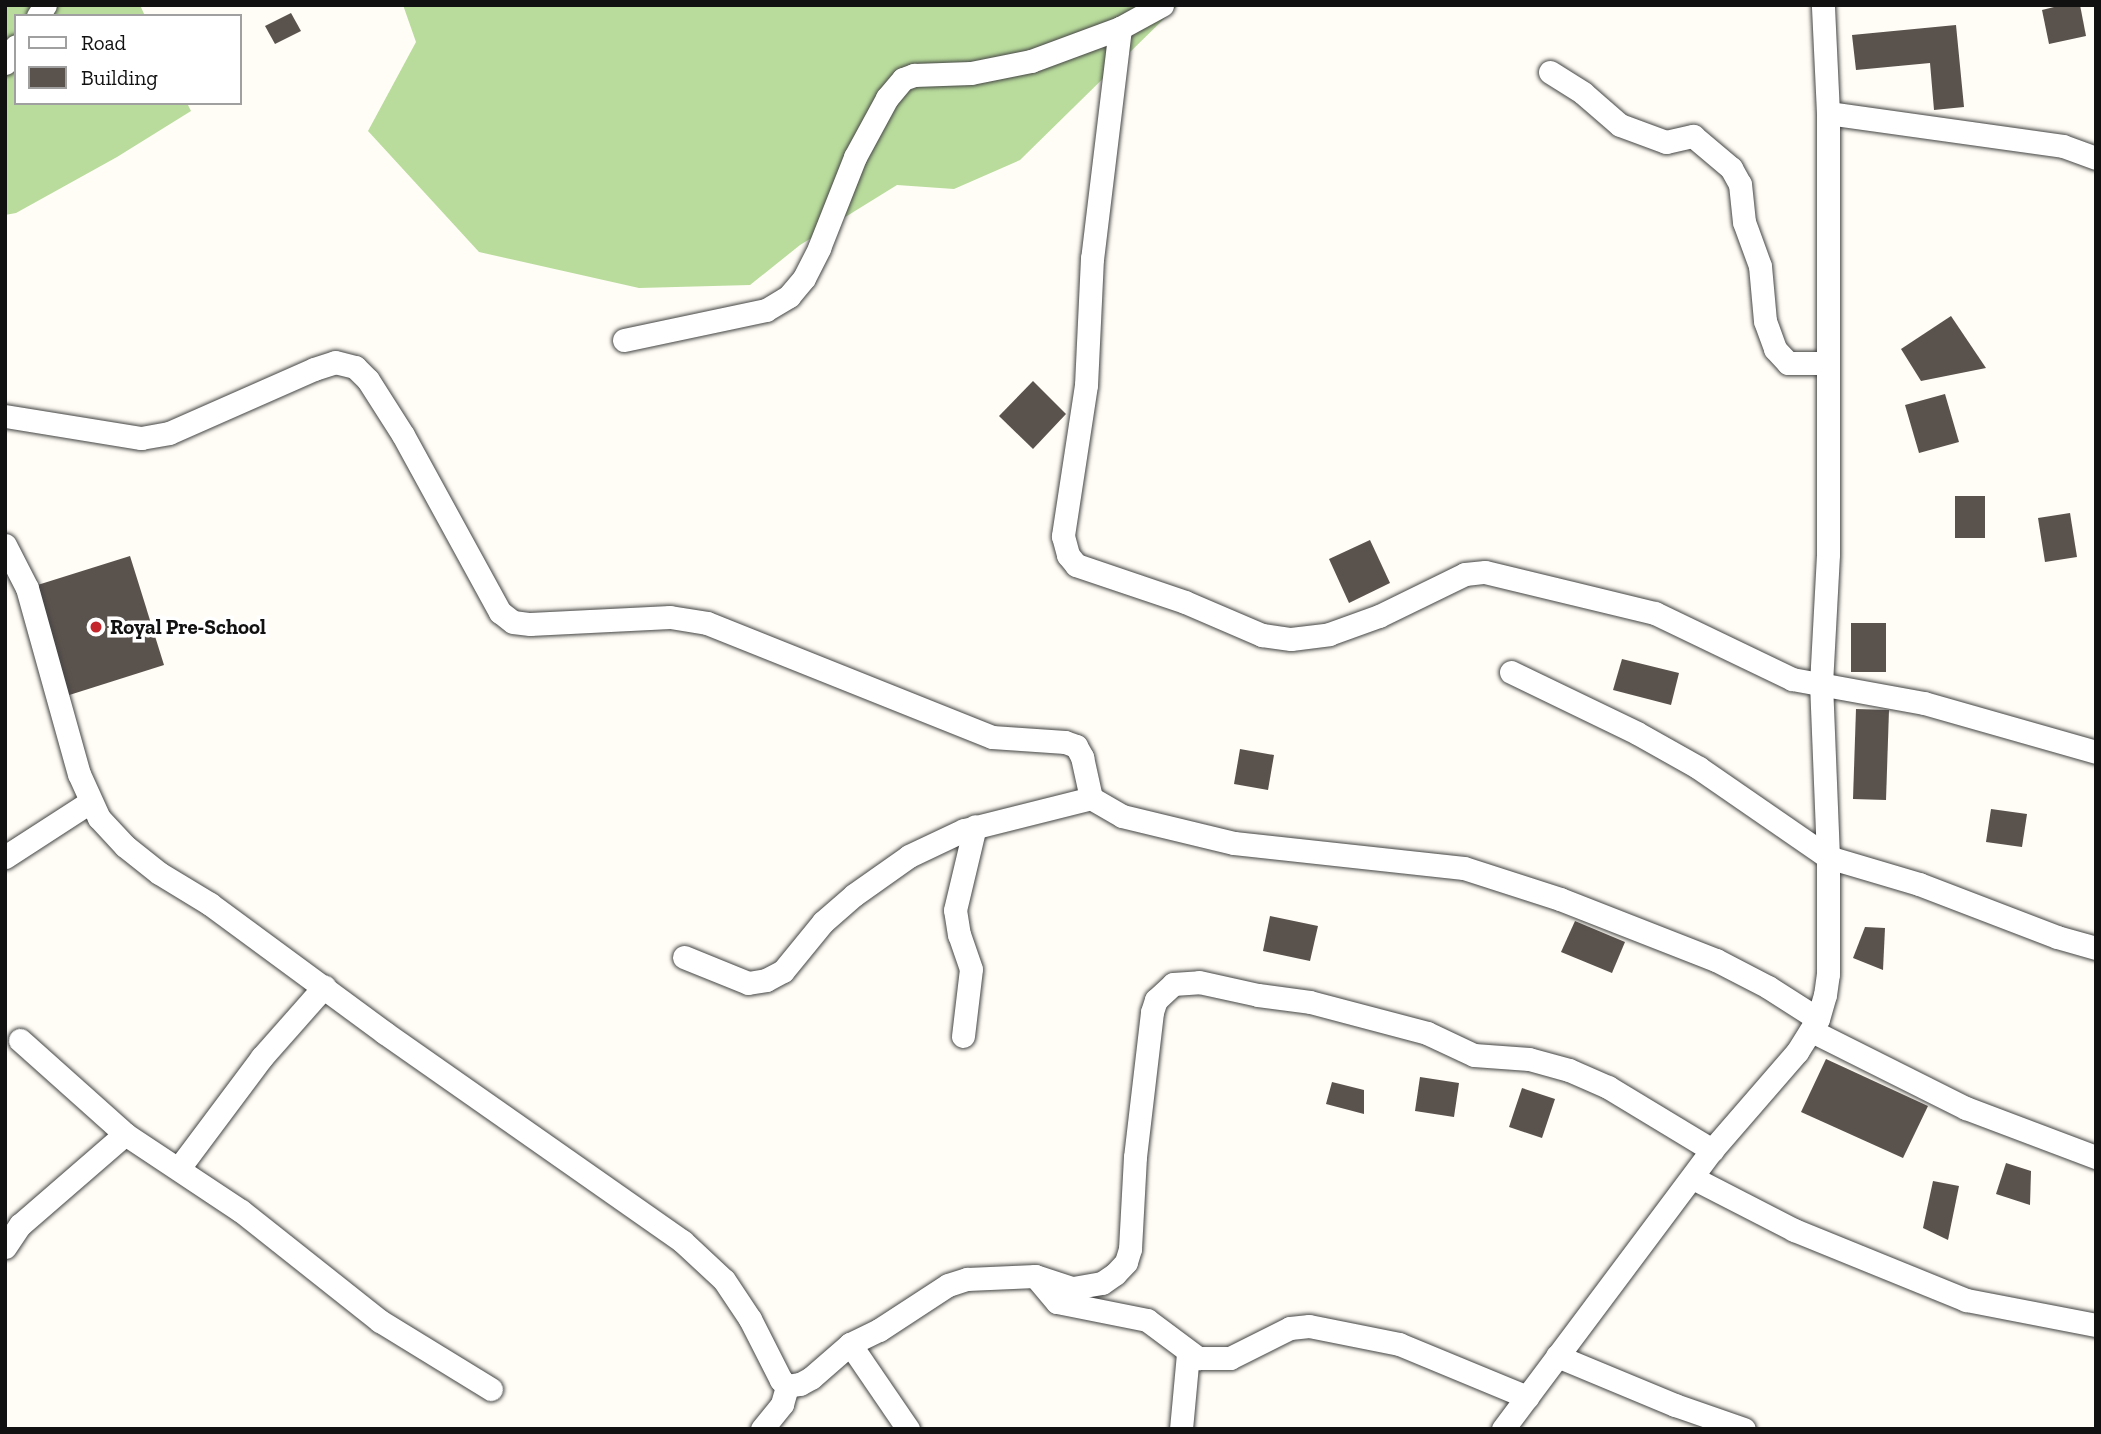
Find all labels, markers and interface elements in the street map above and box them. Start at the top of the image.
legend [14,14,242,105]
text: Road [81,30,126,55]
text: Building [81,65,158,90]
place label: Royal Pre-School [110,614,266,640]
marker: Royal Pre-School [88,619,104,635]

